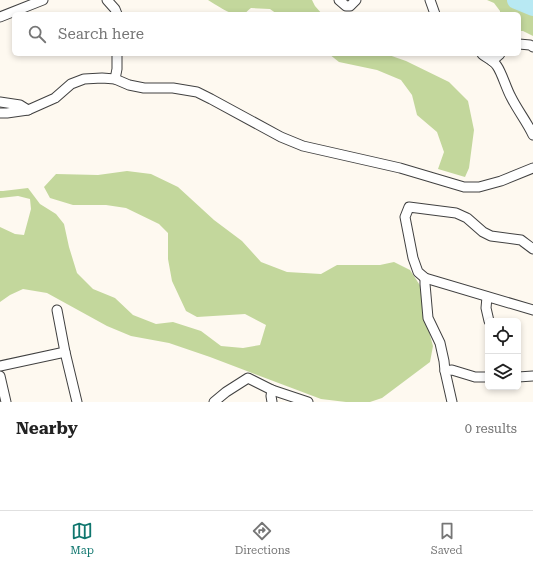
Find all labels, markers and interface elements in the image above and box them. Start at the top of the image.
search box [12,12,521,56]
icon: search [26,23,48,45]
text: Search here [58,25,144,43]
map controls [485,318,521,390]
button: locate [485,318,521,354]
button: layers [485,354,521,390]
text: Nearby [16,418,78,438]
text: 0 results [465,421,517,436]
tab: Map [70,520,94,557]
tab: Directions [235,520,290,557]
tab: Saved [431,520,463,557]

